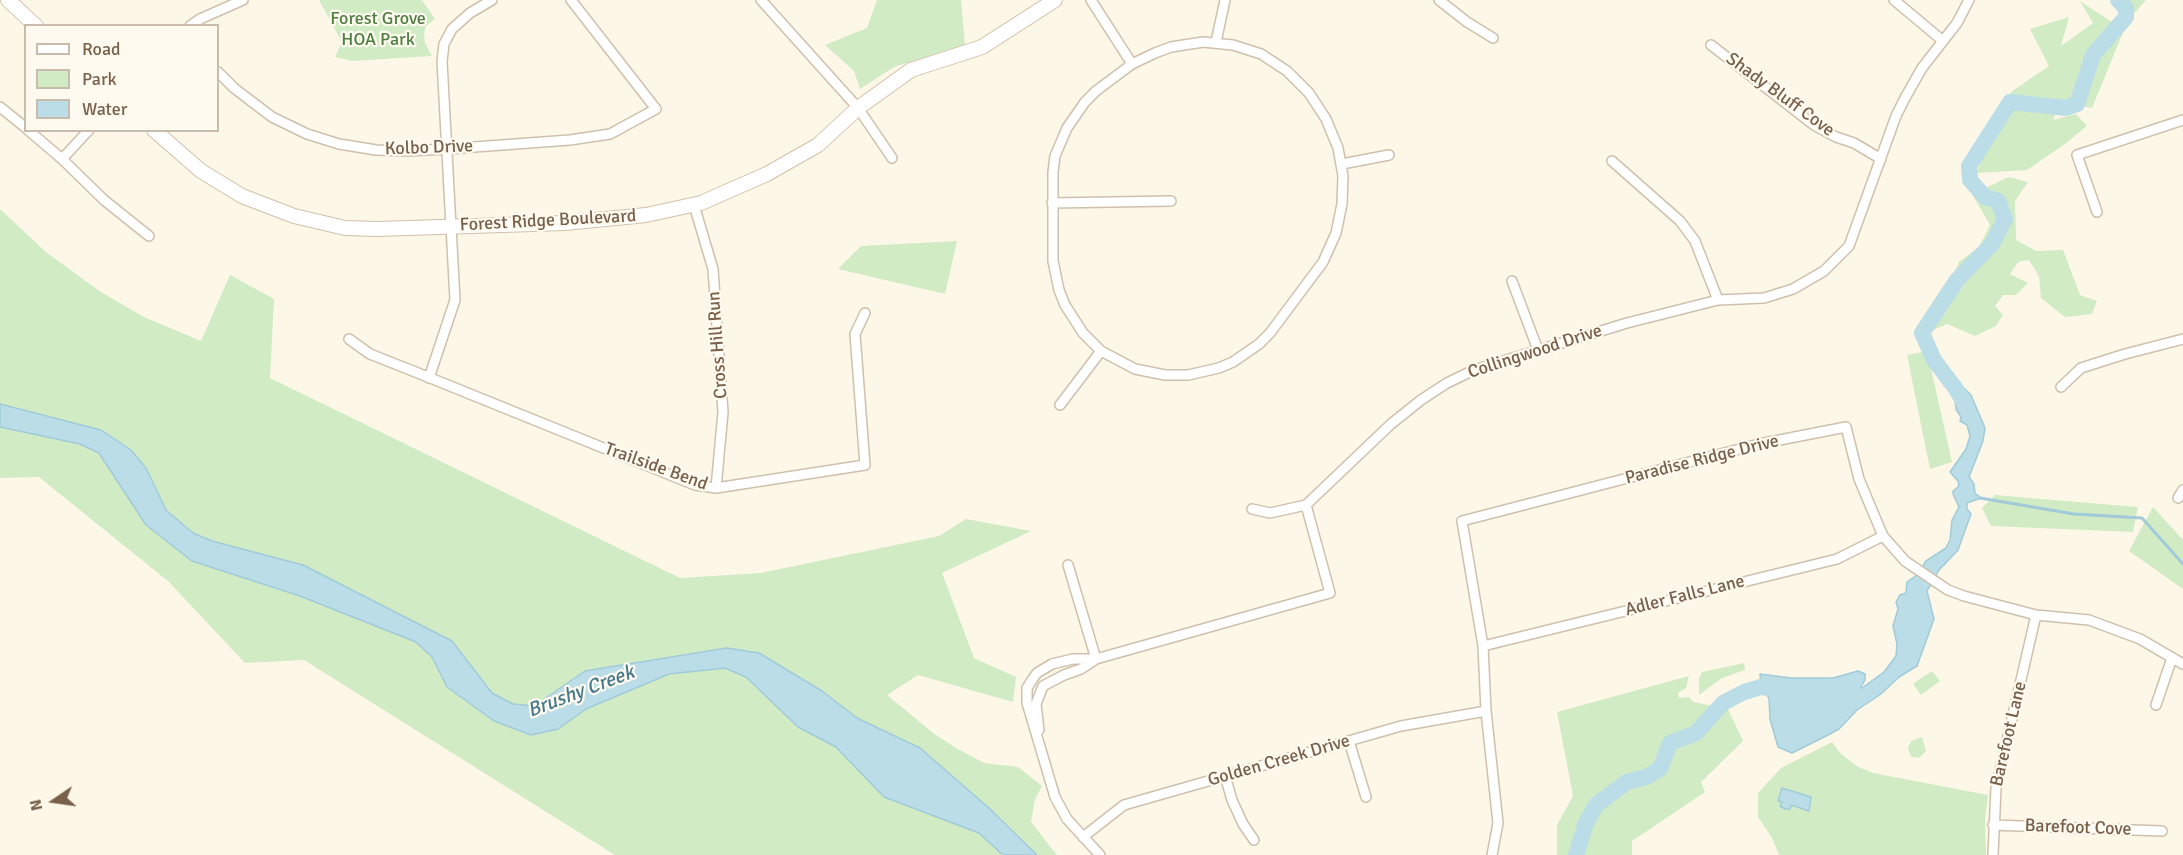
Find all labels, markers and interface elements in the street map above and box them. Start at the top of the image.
park label: Forest Grove HOA Park [330,8,426,50]
legend [24,24,219,132]
text: Road [82,38,121,60]
street label: Shady Bluff Cove [1721,48,1839,142]
text: Park [82,68,117,90]
text: Water [82,98,127,120]
street label: Kolbo Drive [385,136,473,160]
street label: Forest Ridge Boulevard [459,206,637,236]
street label: Cross Hill Run [703,291,733,399]
street label: Collingwood Drive [1465,320,1605,384]
street label: Paradise Ridge Drive [1623,430,1781,490]
street label: Trailside Bend [601,438,711,496]
street label: Adler Falls Lane [1623,571,1747,621]
water label: Brushy Creek [524,661,638,723]
street label: Barefoot Lane [1986,679,2032,789]
street label: Golden Creek Drive [1205,730,1353,792]
north arrow [24,771,84,831]
text: N [25,797,47,813]
street label: Barefoot Cove [2024,815,2132,841]

